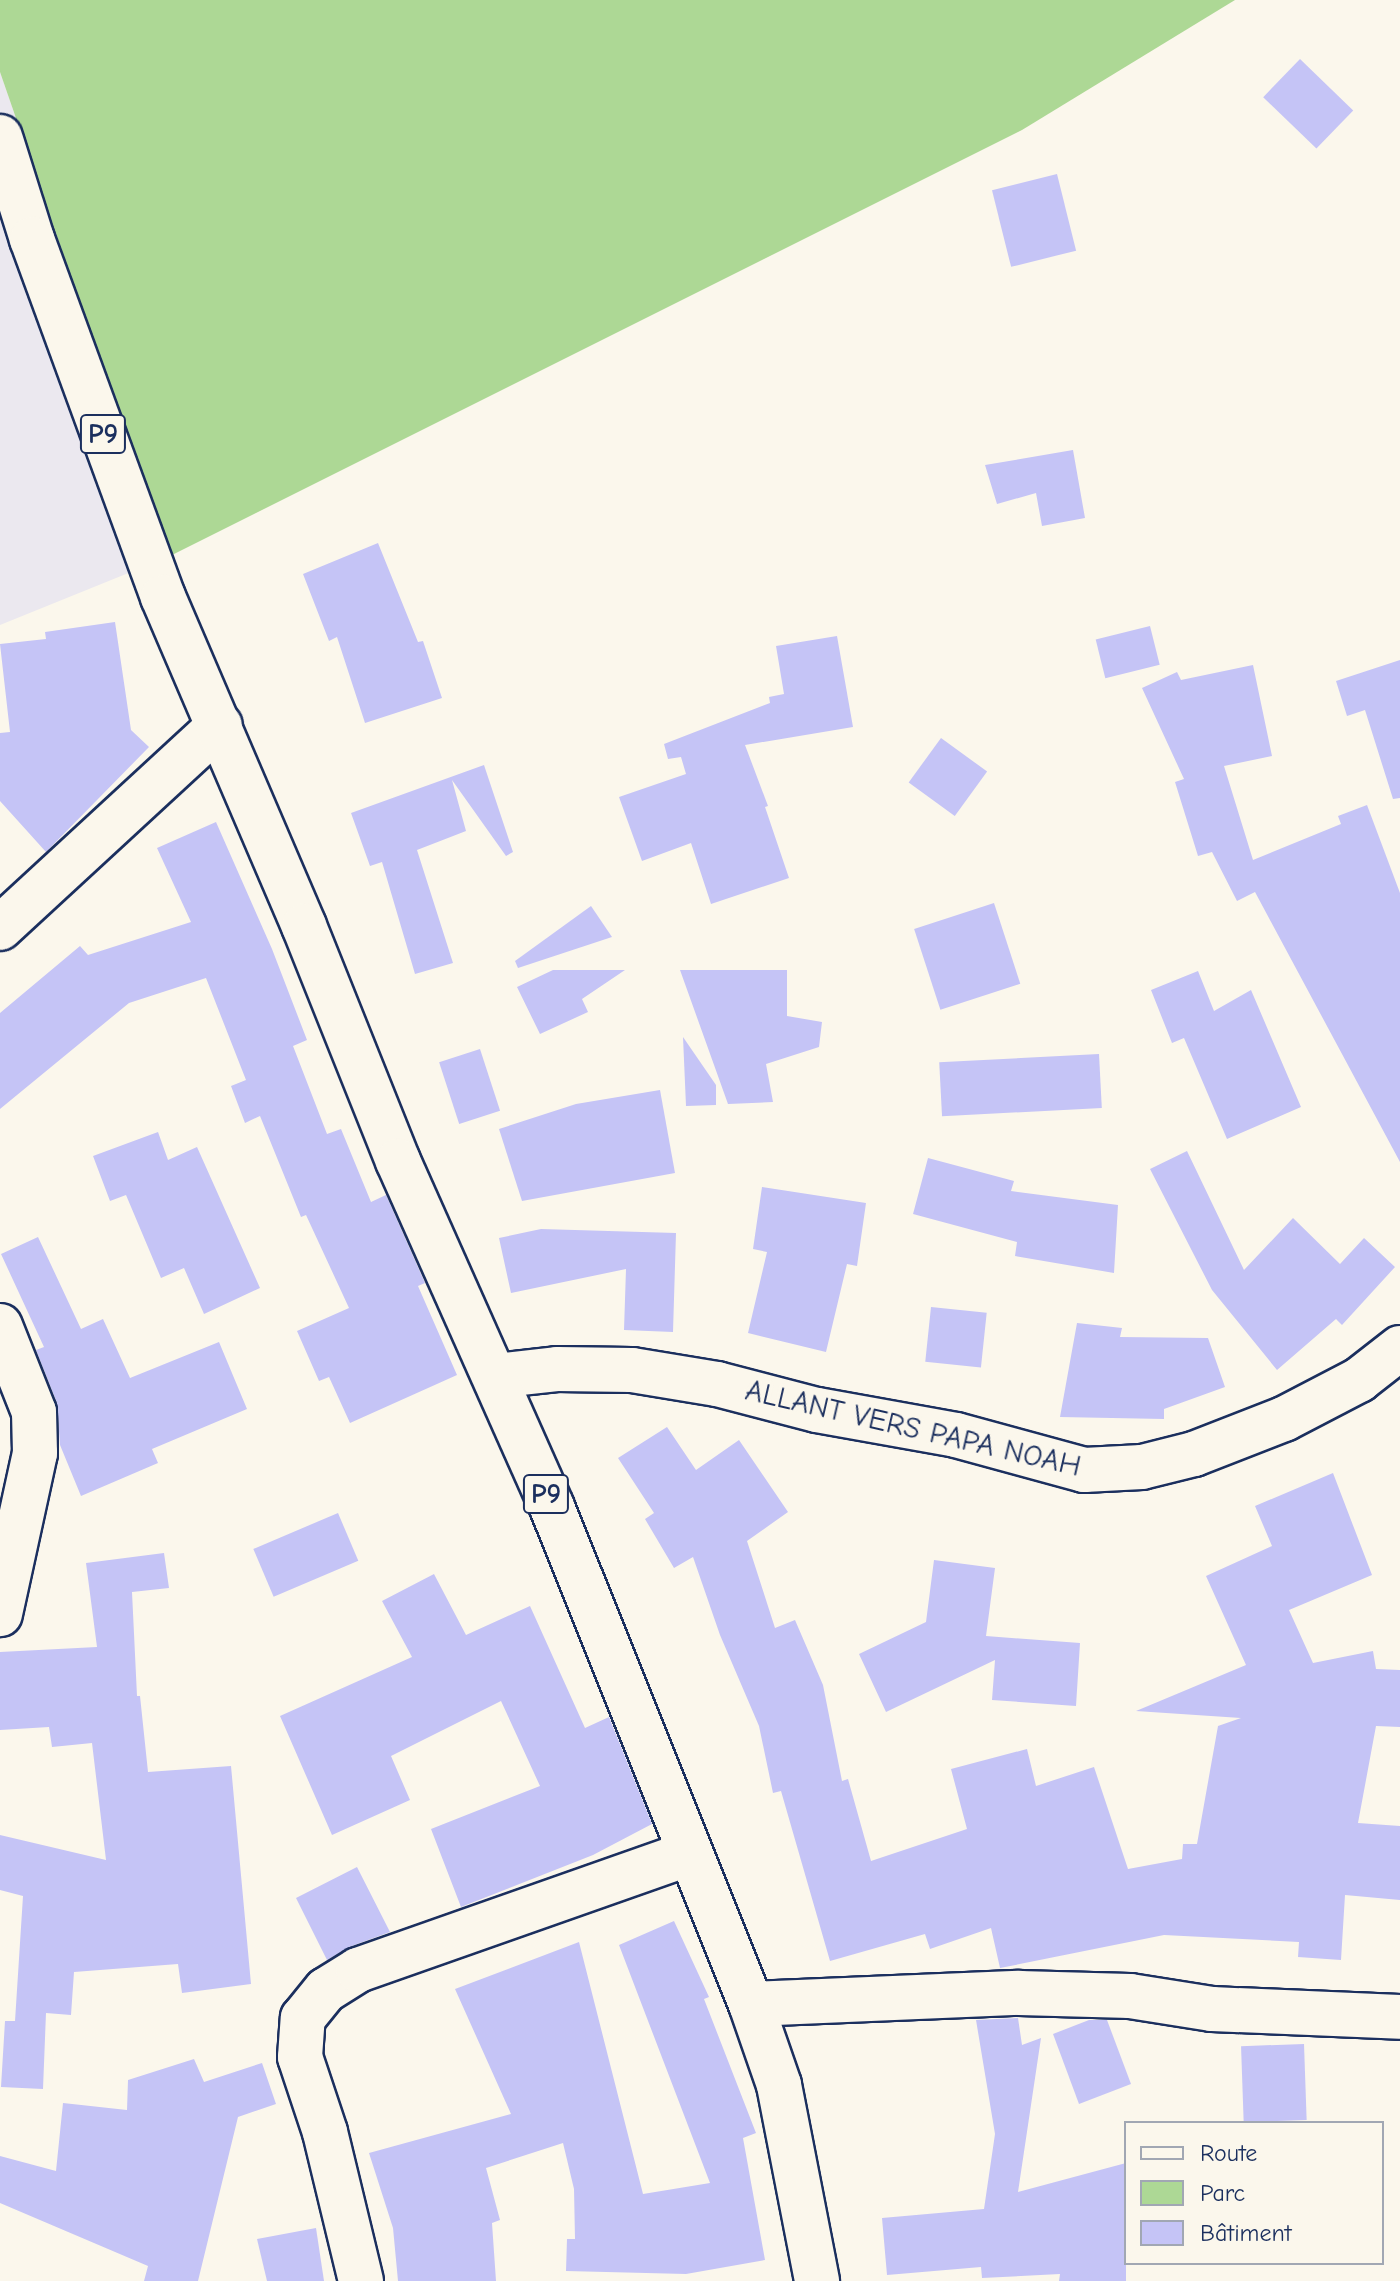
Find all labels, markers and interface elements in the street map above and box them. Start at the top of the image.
road number: P9 [79,410,127,458]
street label: ALLANT VERS PAPA NOAH [742,1373,1084,1485]
road number: P9 [522,1470,570,1518]
legend [1124,2121,1384,2265]
text: Route [1200,2139,1257,2167]
text: Parc [1200,2179,1245,2207]
text: Bâtiment [1200,2219,1292,2247]

